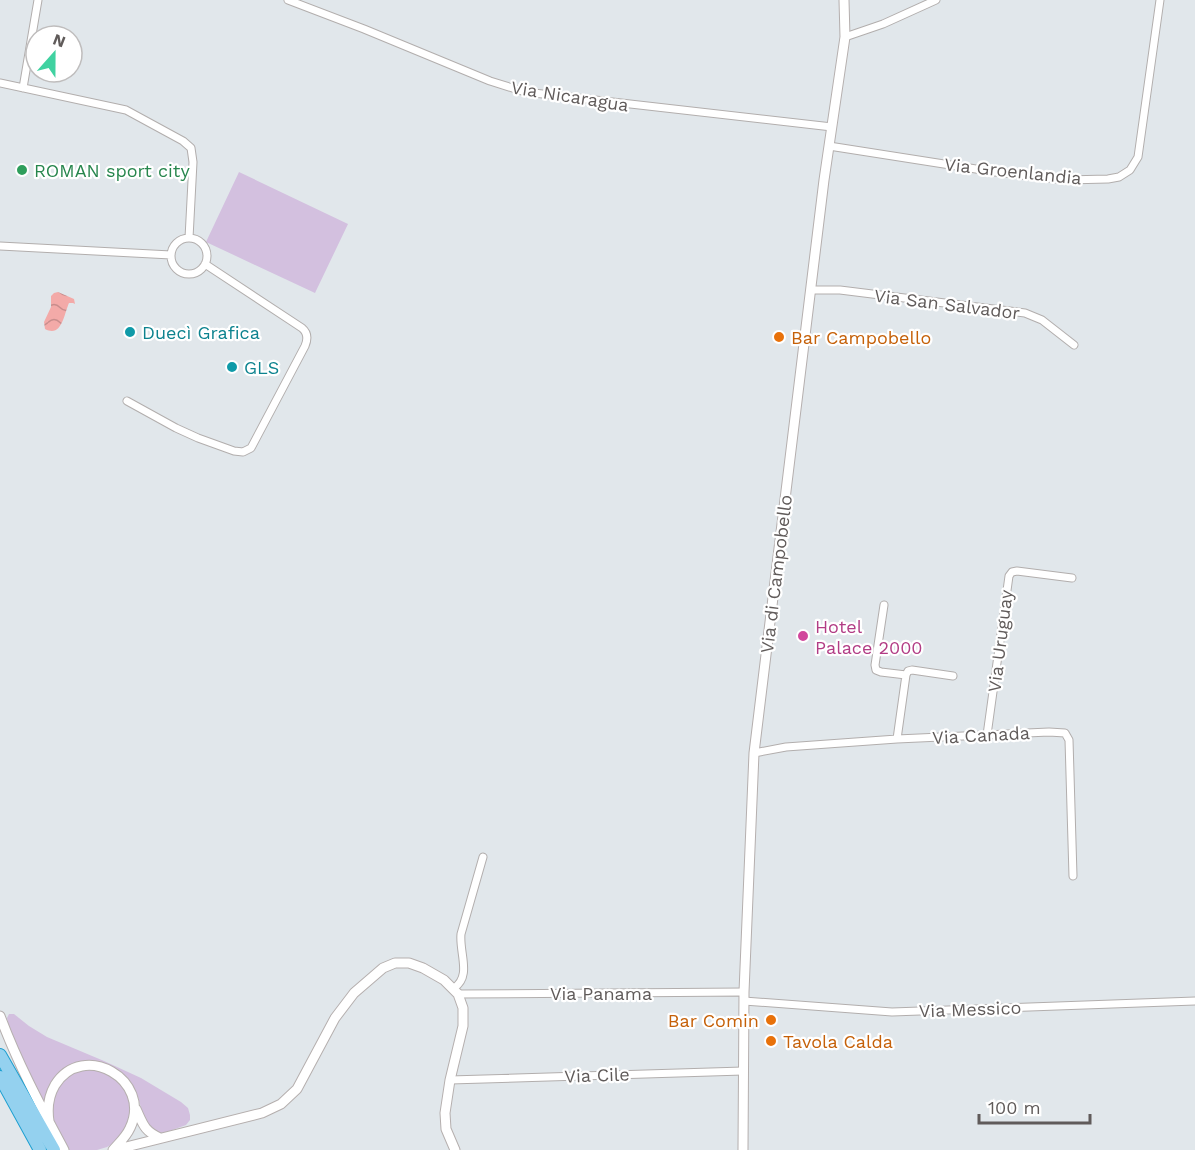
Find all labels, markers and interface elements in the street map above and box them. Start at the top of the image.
north arrow [24,24,84,84]
text: N [50,29,68,51]
street label: Via Nicaragua [510,76,630,116]
street label: Via Groenlandia [943,153,1083,189]
place label: ROMAN sport city [34,160,190,181]
marker: ROMAN sport city [15,163,29,177]
street label: Via San Salvador [873,285,1021,323]
place label: Duecì Grafica [142,322,260,343]
marker: Duecì Grafica [123,325,137,339]
place label: Bar Campobello [791,327,931,348]
marker: Bar Campobello [772,330,786,344]
place label: GLS [244,357,279,378]
marker: GLS [225,360,239,374]
street label: Via di Campobello [756,493,796,655]
street label: Via Uruguay [983,588,1017,693]
place label: Hotel Palace 2000 [815,616,923,658]
marker: Hotel Palace 2000 [796,629,810,643]
street label: Via Canada [932,722,1030,748]
street label: Via Panama [550,983,652,1004]
street label: Via Messico [918,997,1022,1021]
place label: Bar Comin [668,1010,759,1031]
marker: Bar Comin [764,1013,778,1027]
place label: Tavola Calda [783,1031,893,1052]
marker: Tavola Calda [764,1034,778,1048]
street label: Via Cile [564,1063,630,1087]
scale bar [979,1087,1090,1125]
text: 100 m [988,1097,1041,1118]

